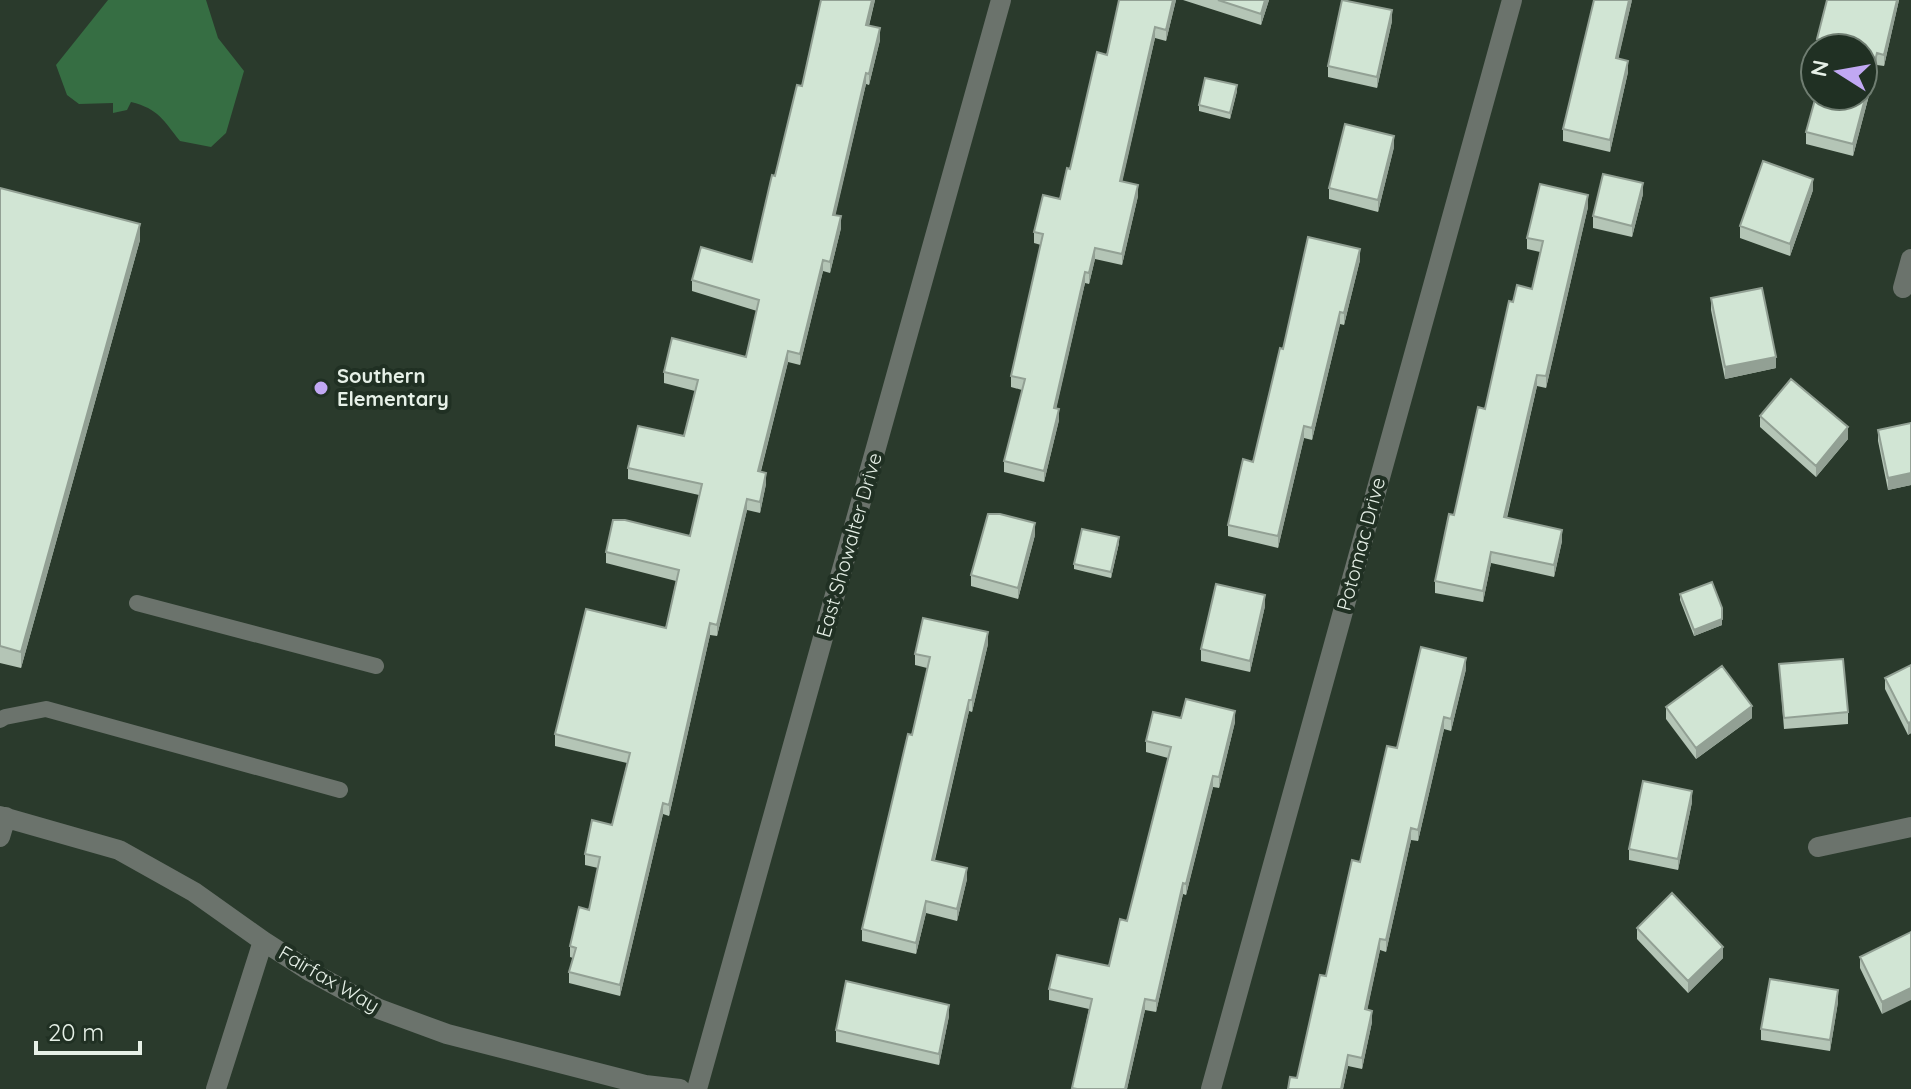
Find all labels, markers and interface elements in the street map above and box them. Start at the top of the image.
north arrow [1799,32,1879,112]
text: N [1804,58,1835,79]
place label: Southern Elementary [337,363,449,411]
marker: Southern Elementary [312,379,330,397]
street label: East Showalter Drive [810,450,887,640]
street label: Potomac Drive [1331,475,1390,613]
street label: Fairfax Way [274,940,384,1017]
scale bar [36,1005,140,1055]
text: 20 m [48,1017,104,1047]

